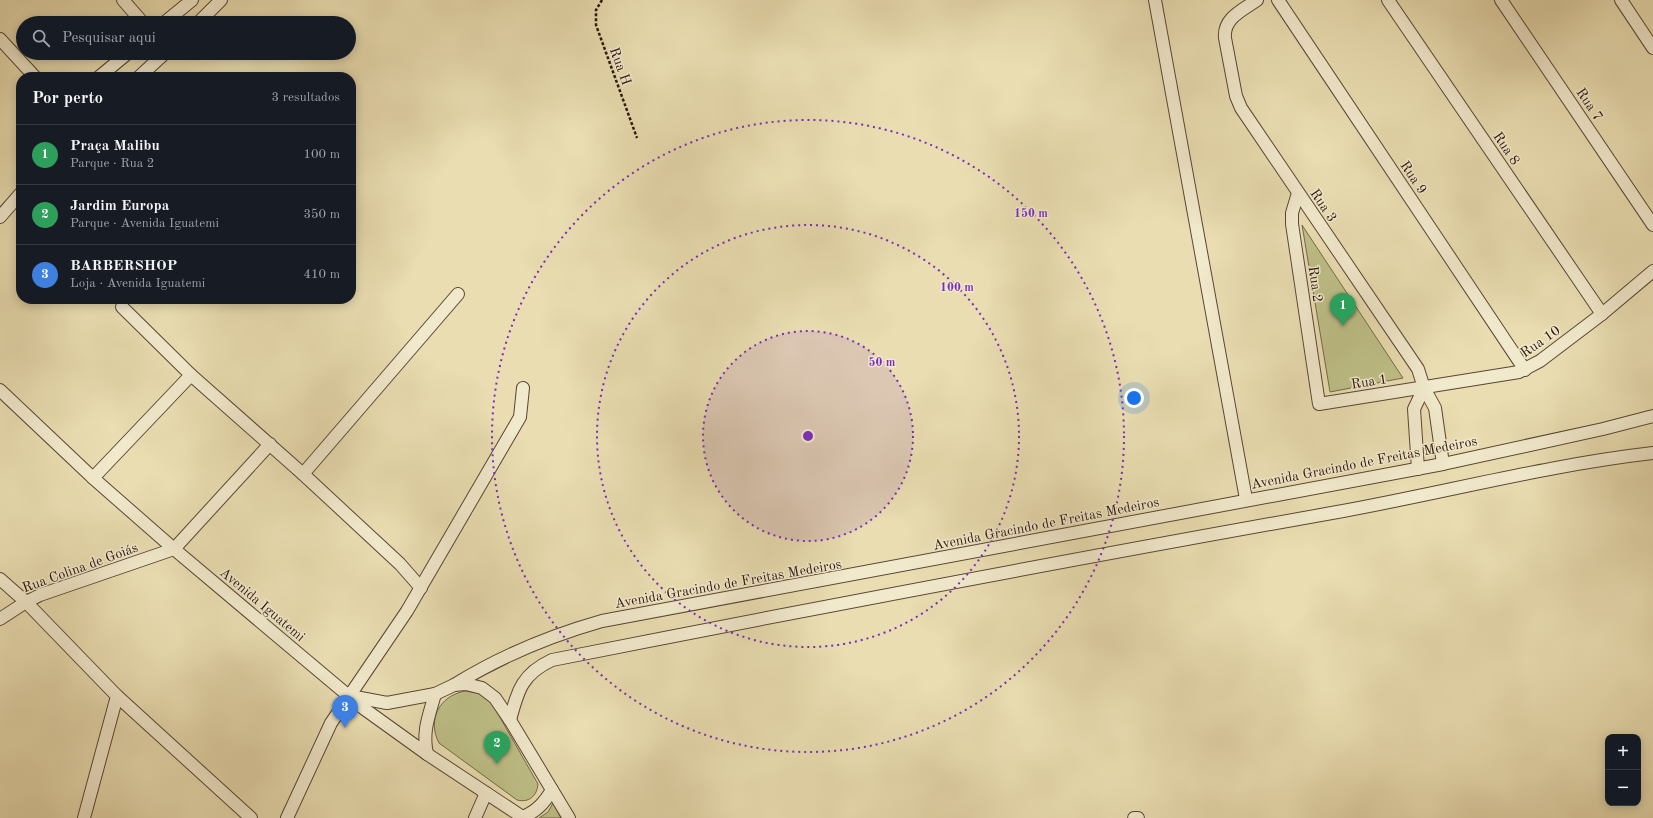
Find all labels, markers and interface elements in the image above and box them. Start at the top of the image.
search box [16,16,356,60]
icon: search [30,27,52,49]
text: Pesquisar aqui [62,31,156,46]
street label: Rua H [607,45,633,87]
street label: Rua 7 [1573,86,1605,124]
text: Por perto [32,90,103,107]
text: 3 resultados [272,91,340,104]
street label: Rua 8 [1490,130,1522,168]
text: Praça Malibu [70,139,160,154]
text: 1 [41,148,49,161]
text: 100 m [303,148,340,161]
text: Parque · Rua 2 [70,157,154,170]
street label: Rua 9 [1397,159,1429,197]
street label: Rua 3 [1307,187,1339,225]
text: Jardim Europa [70,199,169,214]
text: 150 m [1014,207,1048,220]
text: 2 [41,208,49,221]
text: 350 m [303,208,340,221]
text: Parque · Avenida Iguatemi [70,217,219,230]
text: BARBERSHOP [70,259,177,274]
street label: Rua 2 [1306,265,1324,303]
text: 3 [41,268,49,281]
text: 410 m [303,268,340,281]
text: Loja · Avenida Iguatemi [70,277,205,290]
text: 100 m [940,282,974,294]
pin: 1 [1330,293,1356,326]
street label: Rua 10 [1518,323,1563,360]
text: 50 m [869,356,896,369]
street label: Rua 1 [1350,372,1388,392]
your location [1124,388,1144,408]
centre of rings [801,429,815,443]
street label: Avenida Gracindo de Freitas Medeiros [1250,434,1479,492]
street label: Avenida Gracindo de Freitas Medeiros [932,495,1161,553]
street label: Rua Colina de Goiás [21,540,140,595]
street label: Avenida Gracindo de Freitas Medeiros [614,557,843,611]
street label: Avenida Iguatemi [217,565,308,644]
pin: 3 [332,695,358,728]
pin: 2 [484,731,510,764]
map controls [1605,734,1641,806]
button: + [1605,734,1641,770]
button: − [1605,770,1641,806]

